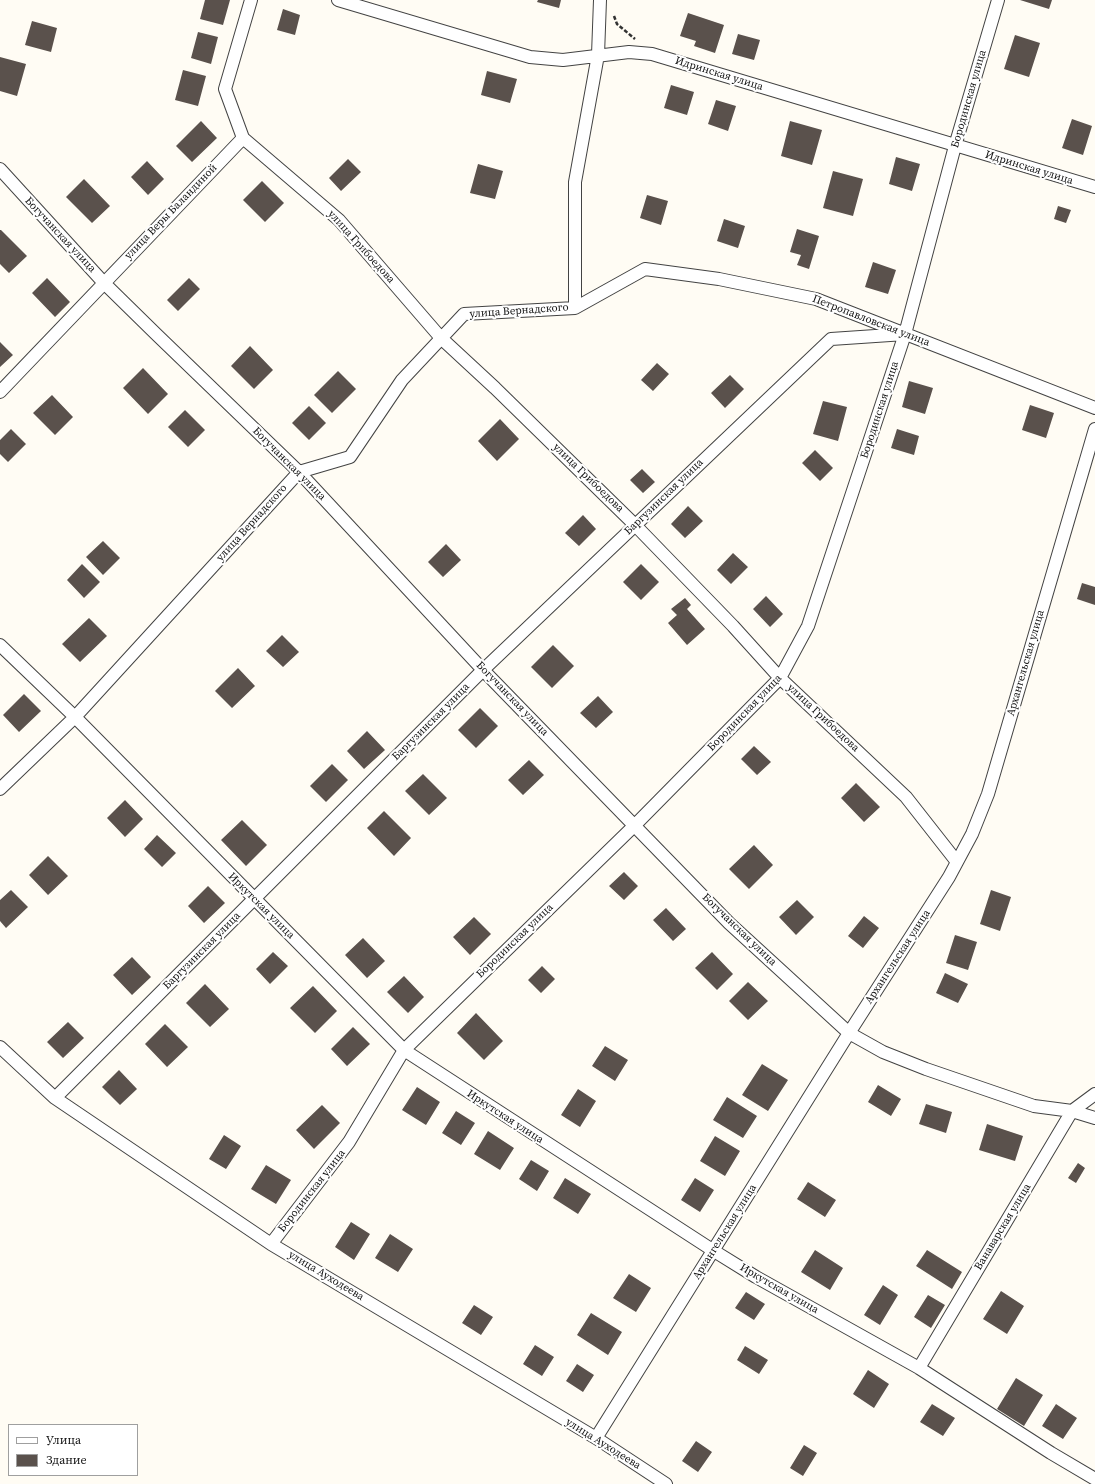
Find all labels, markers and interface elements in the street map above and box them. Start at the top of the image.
street label: Бородинская улица [949,48,989,150]
street label: Идринская улица [673,54,765,94]
street label: Идринская улица [983,148,1075,188]
street label: улица Веры Баландиной [122,162,220,262]
street label: Богучанская улица [22,195,98,275]
street label: улица Грибоедова [325,208,397,286]
street label: Петропавловская улица [811,293,931,349]
street label: улица Вернадского [469,301,569,321]
street label: Бородинская улица [858,360,902,460]
street label: Богучанская улица [250,425,328,503]
street label: улица Грибоедова [550,441,626,515]
street label: Баргузинская улица [622,456,706,538]
street label: улица Вернадского [214,482,290,564]
street label: Архангельская улица [1005,608,1047,718]
street label: Богучанская улица [473,659,551,739]
street label: Бородинская улица [705,672,785,754]
street label: Баргузинская улица [389,680,473,764]
street label: улица Грибоедова [784,681,862,755]
street label: Иркутская улица [225,870,297,942]
street label: Богучанская улица [699,891,779,969]
street label: Бородинская улица [474,901,556,981]
street label: Архангельская улица [863,907,933,1007]
street label: Баргузинская улица [160,909,244,993]
street label: Иркутская улица [464,1087,546,1147]
street label: Бородинская улица [276,1147,348,1235]
street label: Ванаварская улица [972,1181,1034,1273]
street label: Архангельская улица [690,1182,760,1282]
street label: улица Ауходеева [286,1248,366,1304]
street label: Иркутская улица [737,1261,821,1317]
street label: улица Ауходеева [563,1416,643,1472]
legend [8,1424,138,1476]
text: Улица [46,1432,81,1448]
text: Здание [46,1452,87,1468]

